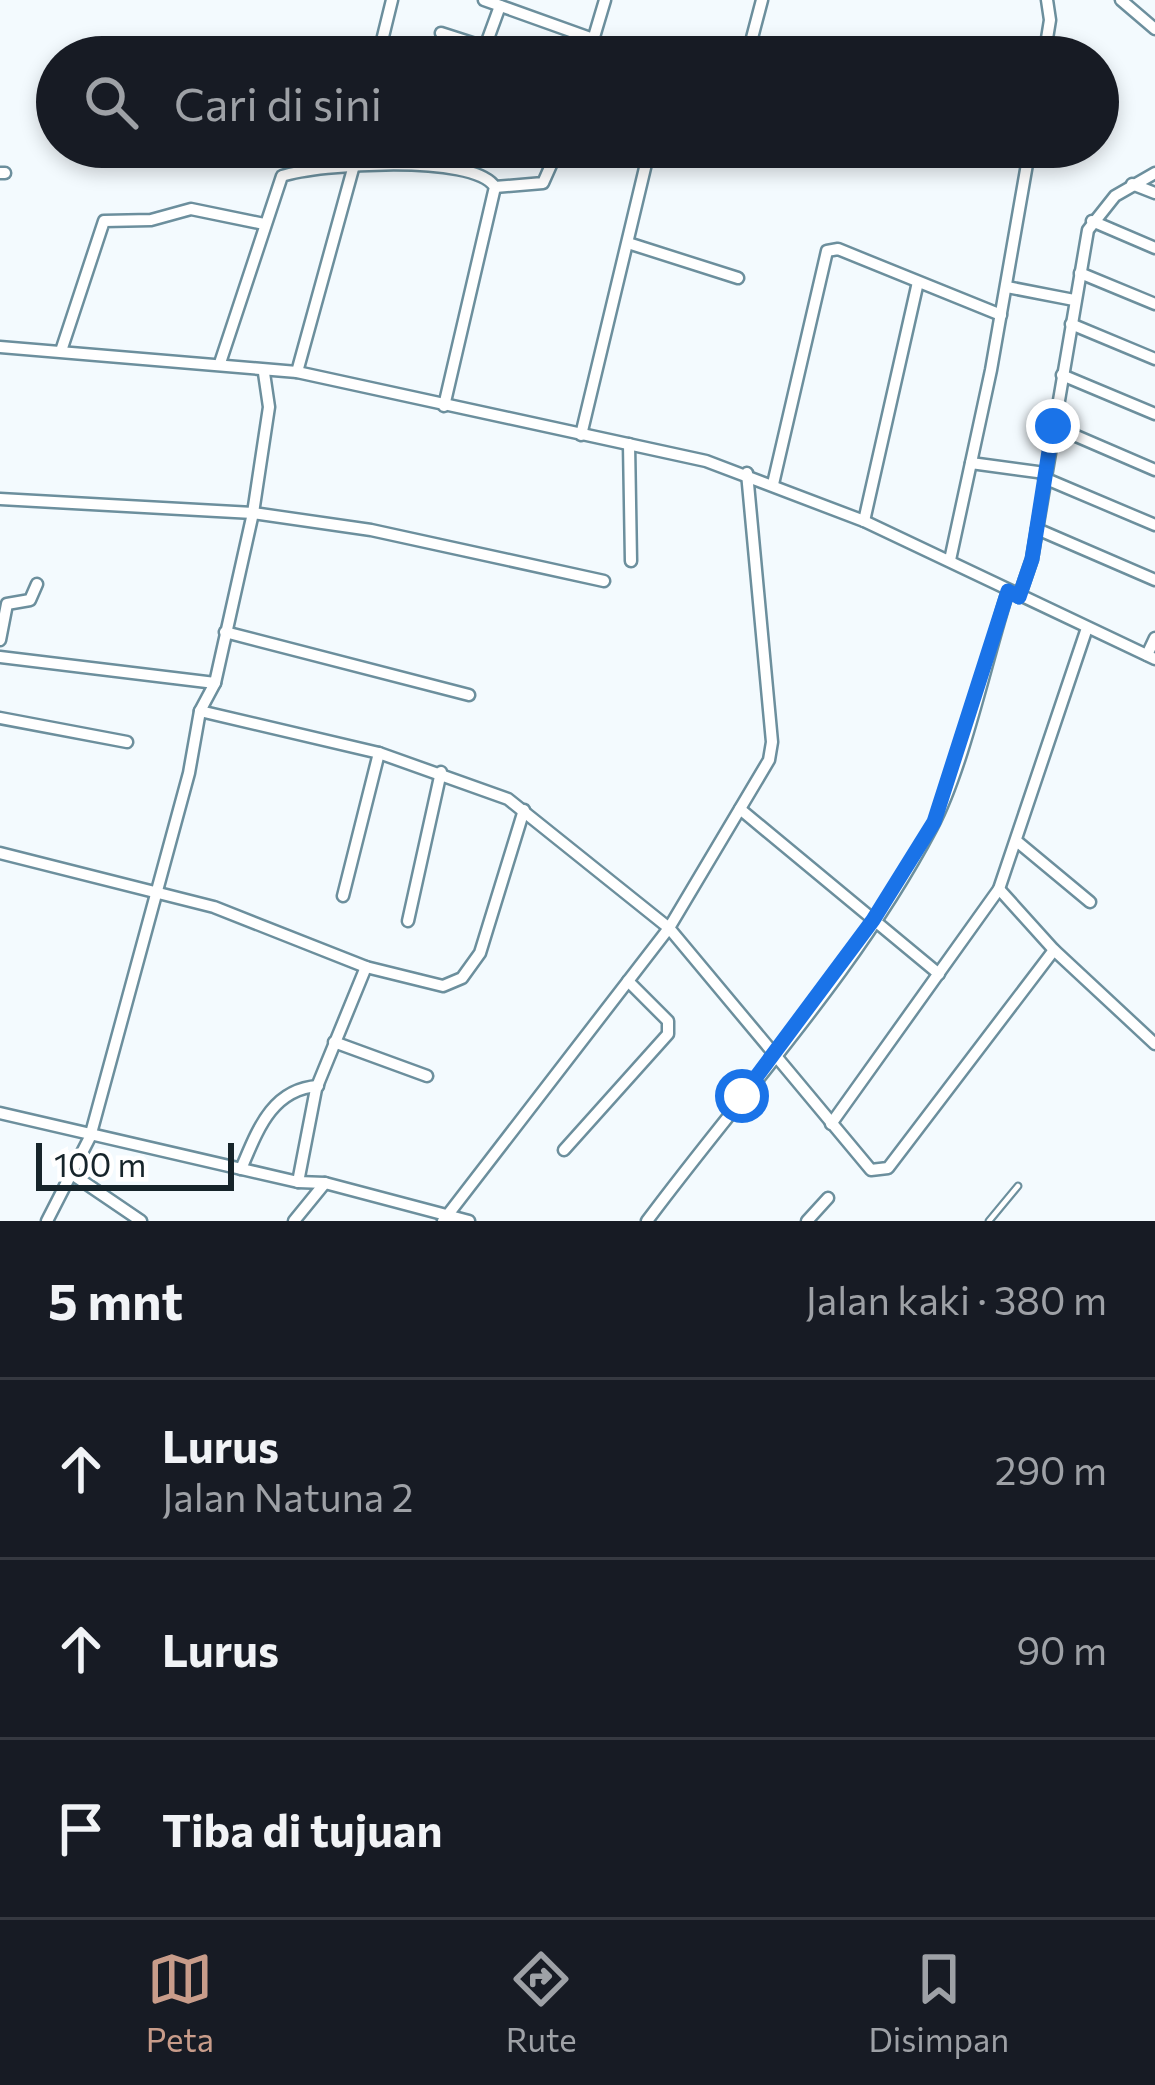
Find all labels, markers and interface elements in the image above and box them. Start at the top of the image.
search box [36,36,1119,168]
icon: search [78,69,144,135]
text: Cari di sini [174,75,382,130]
route end [1026,399,1080,453]
route start [715,1069,769,1123]
scale bar [36,1137,234,1190]
text: 100 m [54,1143,146,1184]
text: 5 mnt [48,1268,183,1331]
text: Jalan kaki · 380 m [805,1275,1107,1323]
text: Lurus [162,1417,279,1472]
icon: ahead [48,1436,114,1502]
text: 290 m [995,1445,1107,1493]
text: Jalan Natuna 2 [162,1472,413,1520]
icon: ahead [48,1616,114,1682]
text: Lurus [162,1621,279,1676]
text: 90 m [1016,1625,1107,1673]
icon: arrive [48,1796,114,1862]
text: Tiba di tujuan [162,1801,443,1856]
tab: Peta [146,1946,214,2059]
tab: Rute [506,1946,577,2059]
tab: Disimpan [868,1946,1009,2059]

